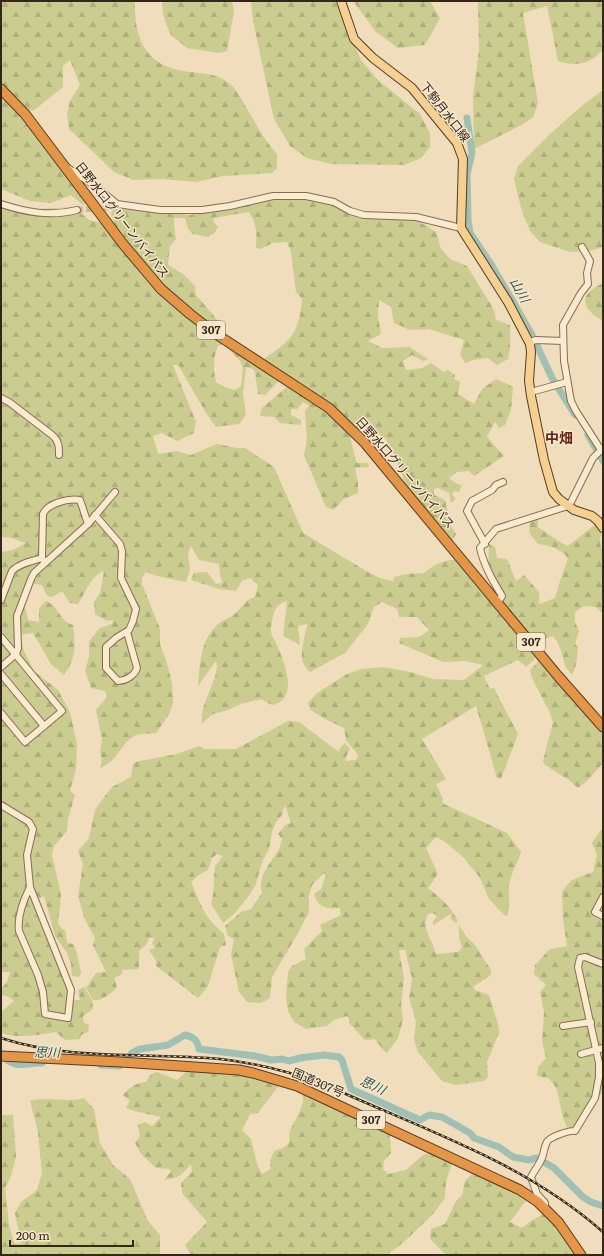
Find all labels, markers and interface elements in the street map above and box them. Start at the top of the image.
street label: 下駒月水口線 [417,77,475,145]
street label: 日野水口グリーンバイパス [72,157,174,281]
water label: 山川 [506,274,536,307]
road number: 307 [197,321,225,339]
street label: 日野水口グリーンバイパス [352,412,460,532]
district label: 中畑 [545,427,573,447]
road number: 307 [517,633,545,651]
water label: 思川 [34,1042,62,1061]
street label: 国道307号 [289,1063,347,1101]
water label: 思川 [357,1070,391,1099]
road number: 307 [357,1111,385,1129]
scale bar [10,1222,133,1248]
text: 200 m [16,1226,50,1244]

